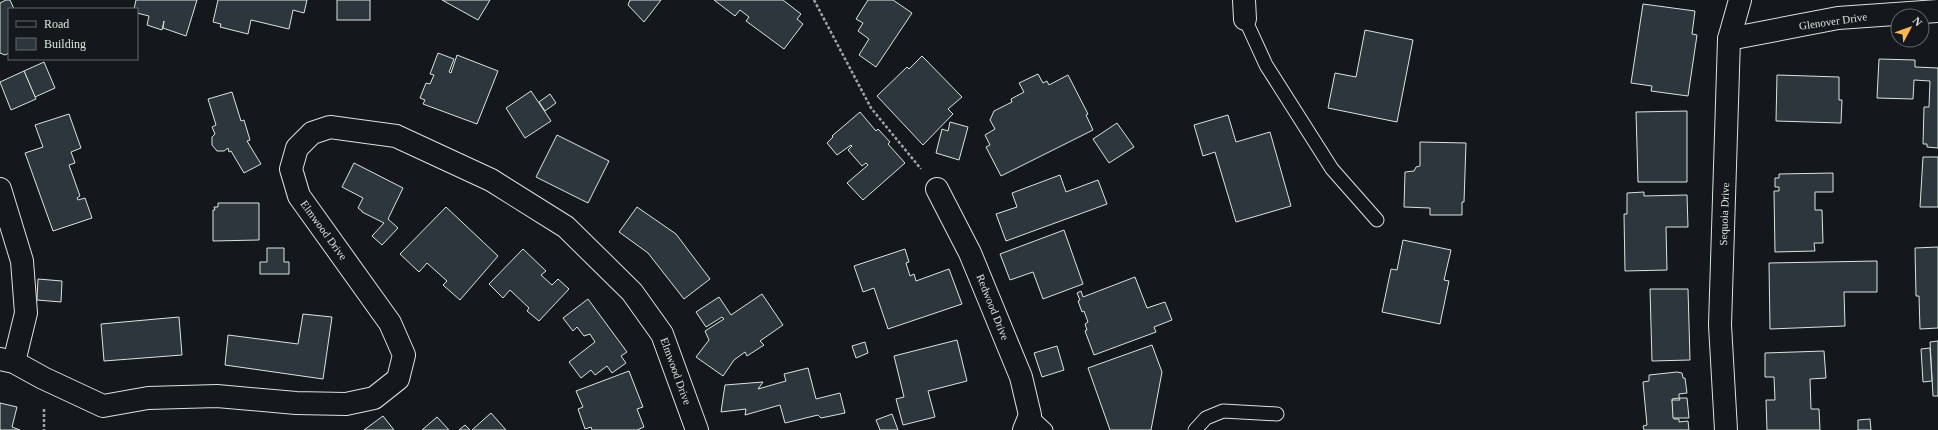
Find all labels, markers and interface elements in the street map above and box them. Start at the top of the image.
legend [8,8,138,60]
north arrow [1890,8,1930,48]
street label: Glenover Drive [1798,10,1868,32]
text: N [1910,15,1925,28]
text: Road [44,17,69,31]
text: Building [44,37,86,51]
street label: Sequoia Drive [1717,182,1731,246]
street label: Elmwood Drive [298,198,350,262]
street label: Redwood Drive [974,272,1012,342]
street label: Elmwood Drive [658,336,694,406]

